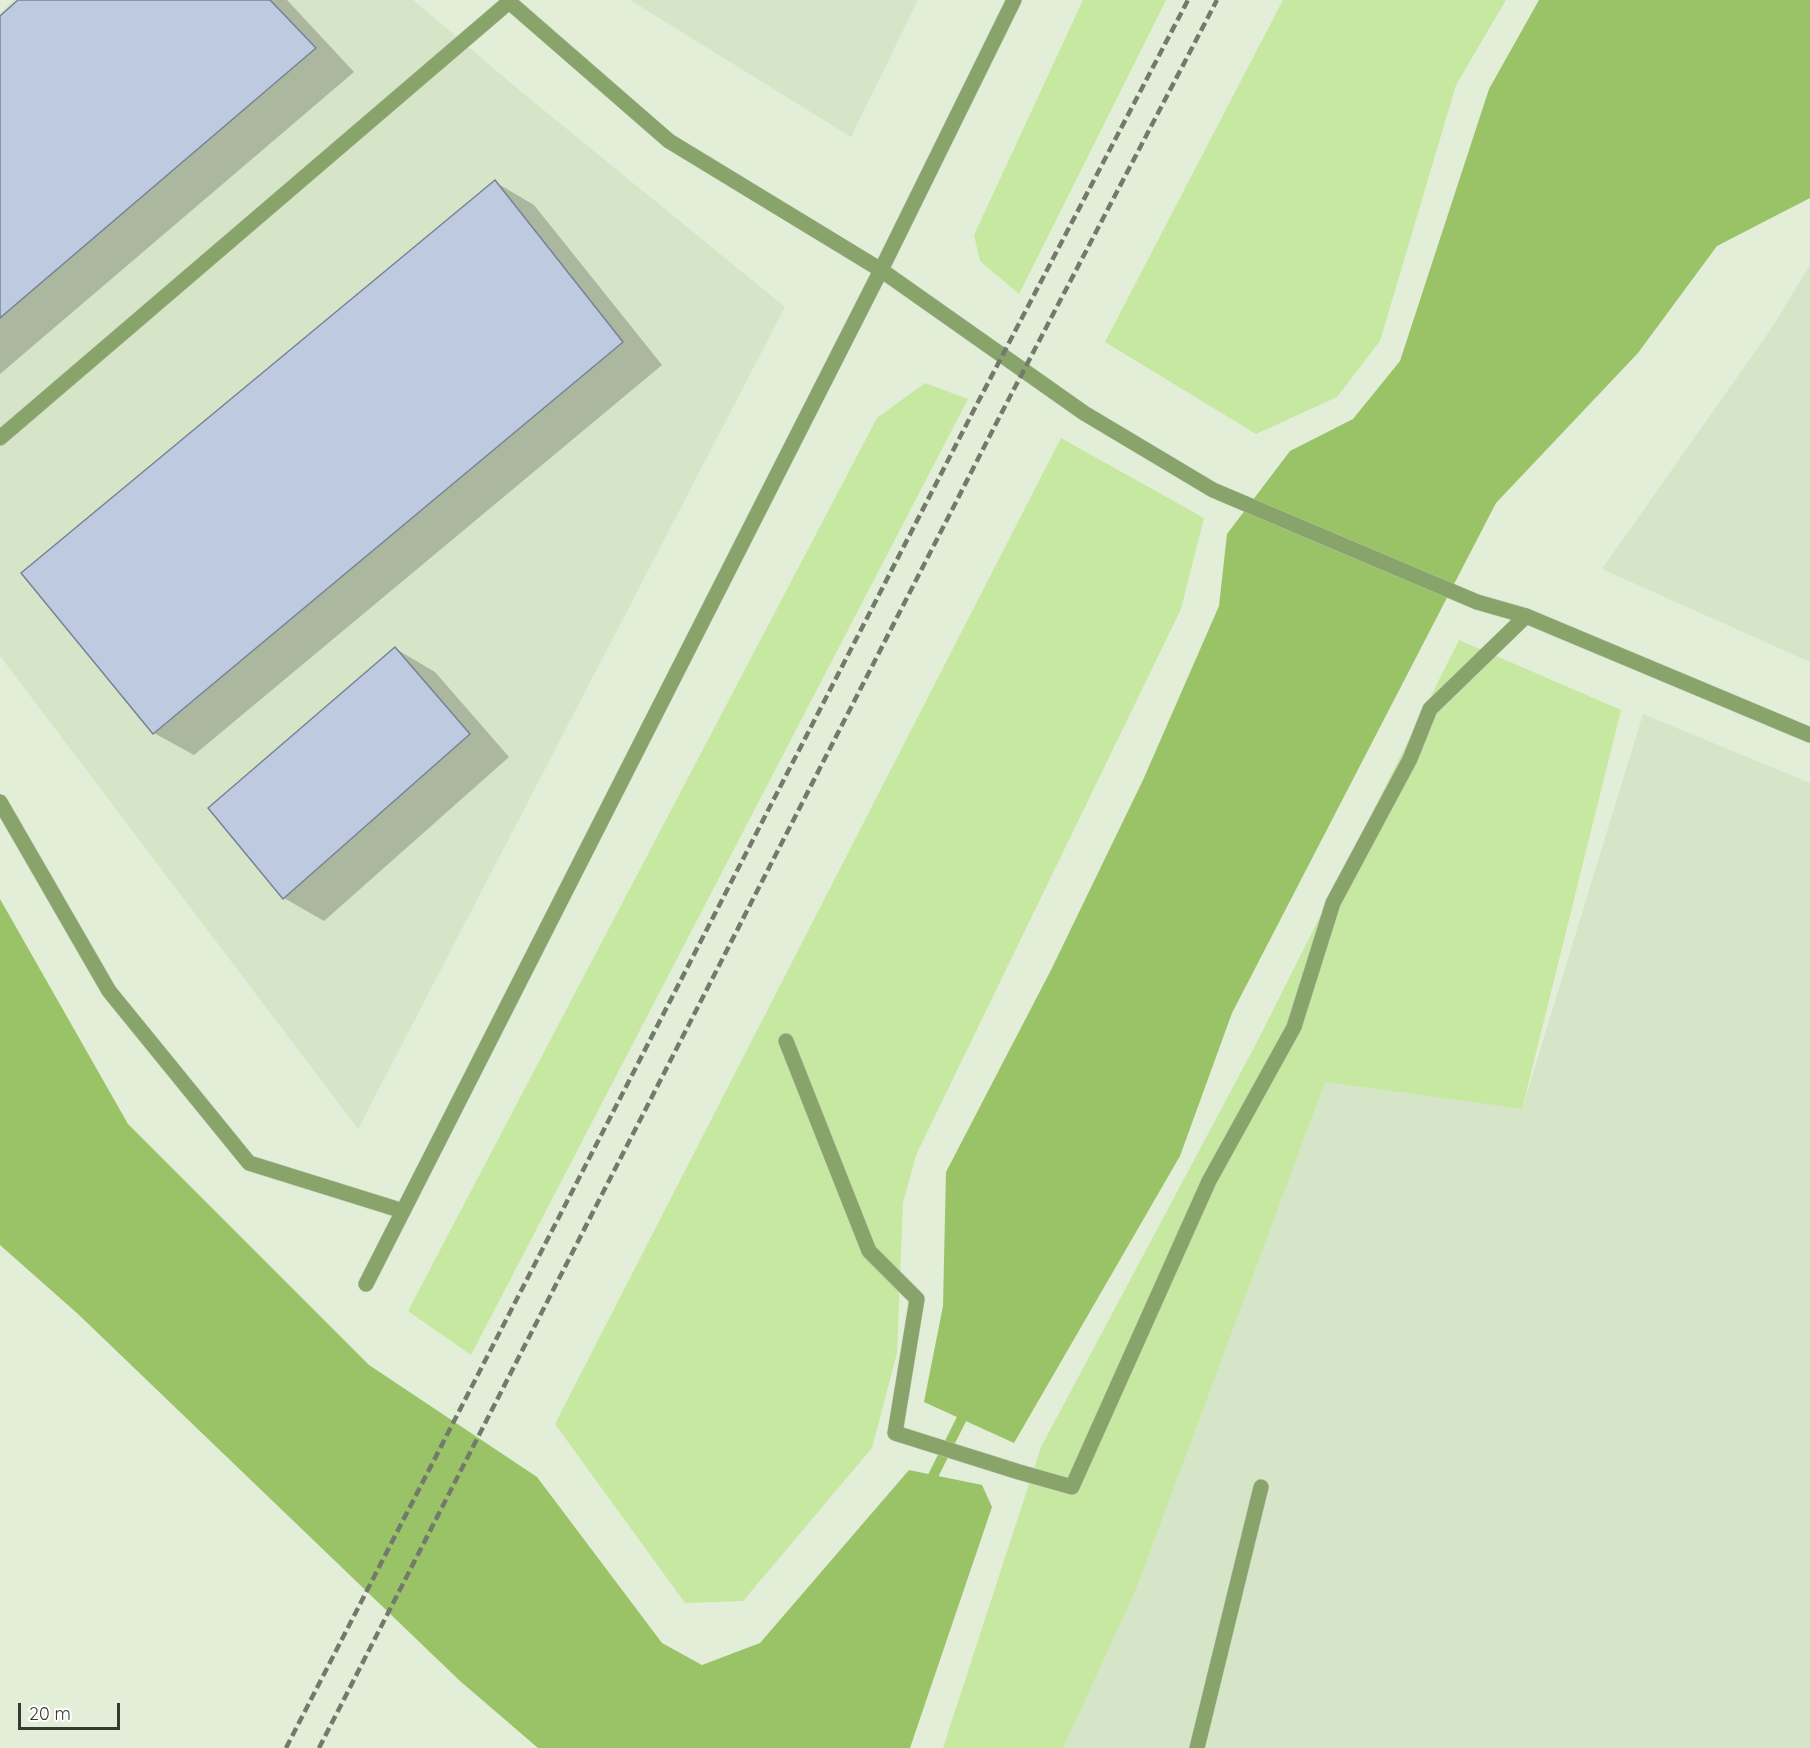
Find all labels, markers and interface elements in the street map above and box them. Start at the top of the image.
scale bar [21,1691,123,1729]
text: 20 m [29,1702,71,1725]

